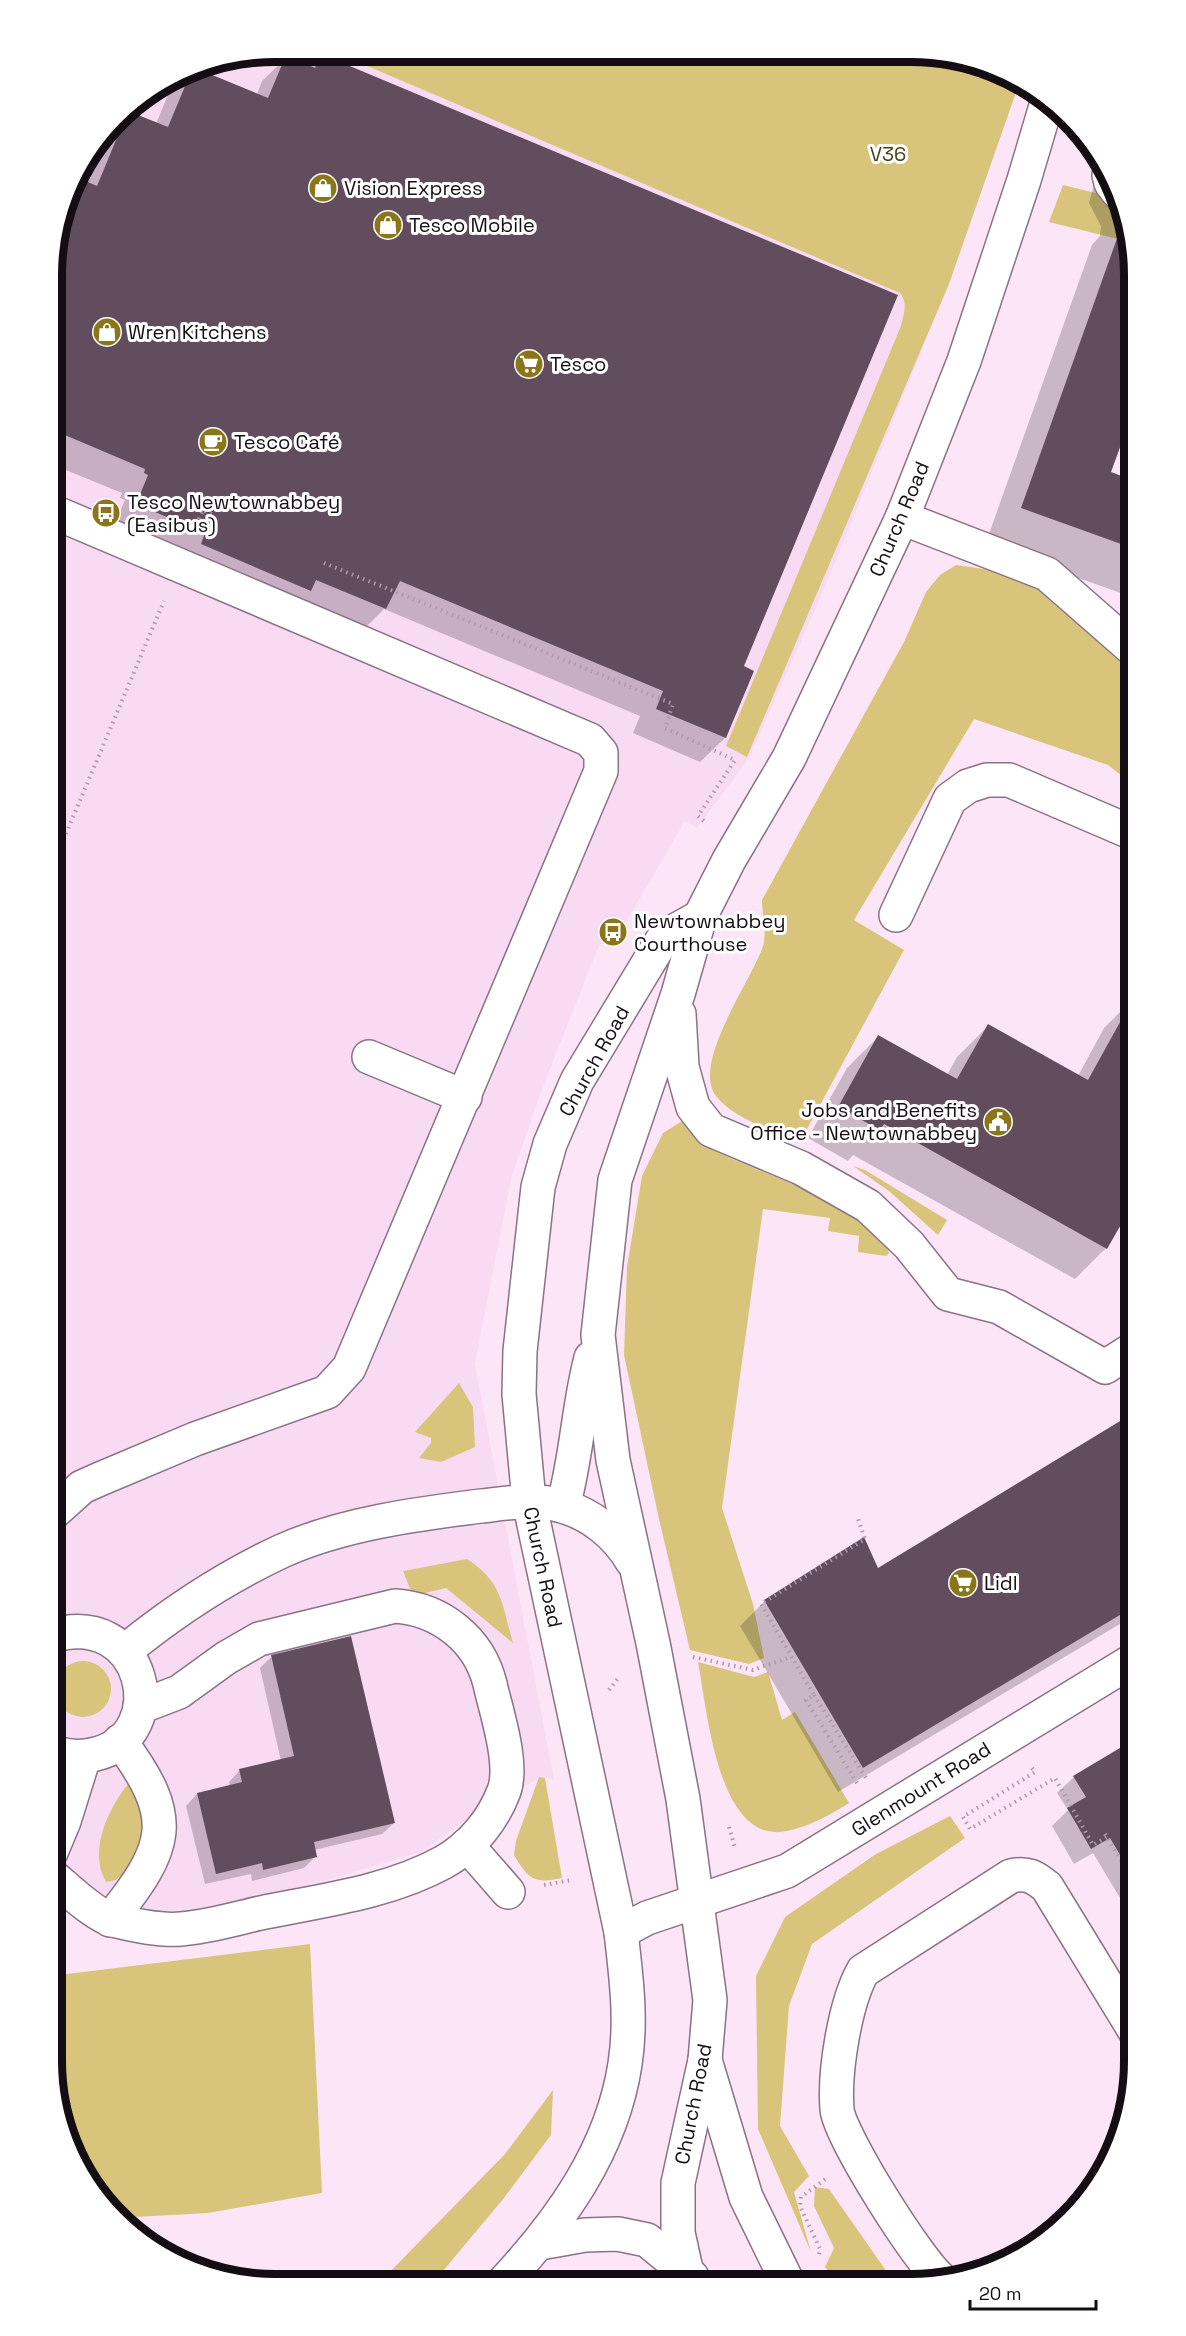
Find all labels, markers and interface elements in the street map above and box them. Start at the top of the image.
park label: V36 [870,141,906,167]
shop icon: Vision Express [307,172,339,204]
place label: Vision Express [344,175,483,201]
shop icon: Tesco Mobile [372,209,404,241]
place label: Tesco Mobile [409,212,535,238]
shop icon: Wren Kitchens [91,316,123,348]
place label: Wren Kitchens [128,319,267,345]
supermarket icon: Tesco [513,348,545,380]
place label: Tesco [550,351,606,377]
cafe icon: Tesco Café [197,426,229,458]
place label: Tesco Café [234,429,340,455]
street label: Church Road [863,457,935,581]
place label: Tesco Newtownabbey (Easibus) [127,489,340,538]
bus stop icon: Tesco Newtownabbey (Easibus) [90,497,122,529]
place label: Newtownabbey Courthouse [634,908,786,957]
bus stop icon: Newtownabbey Courthouse [597,916,629,948]
street label: Church Road [553,1001,635,1121]
place label: Jobs and Benefits Office - Newtownabbey [750,1097,977,1146]
public building icon: Jobs and Benefits Office - Newtownabbey [982,1106,1014,1138]
street label: Church Road [518,1504,568,1630]
supermarket icon: Lidl [947,1567,979,1599]
place label: Lidl [984,1570,1018,1596]
street label: Glenmount Road [847,1736,995,1842]
street label: Church Road [669,2041,717,2167]
scale bar [970,2273,1096,2311]
text: 20 m [979,2282,1022,2305]

